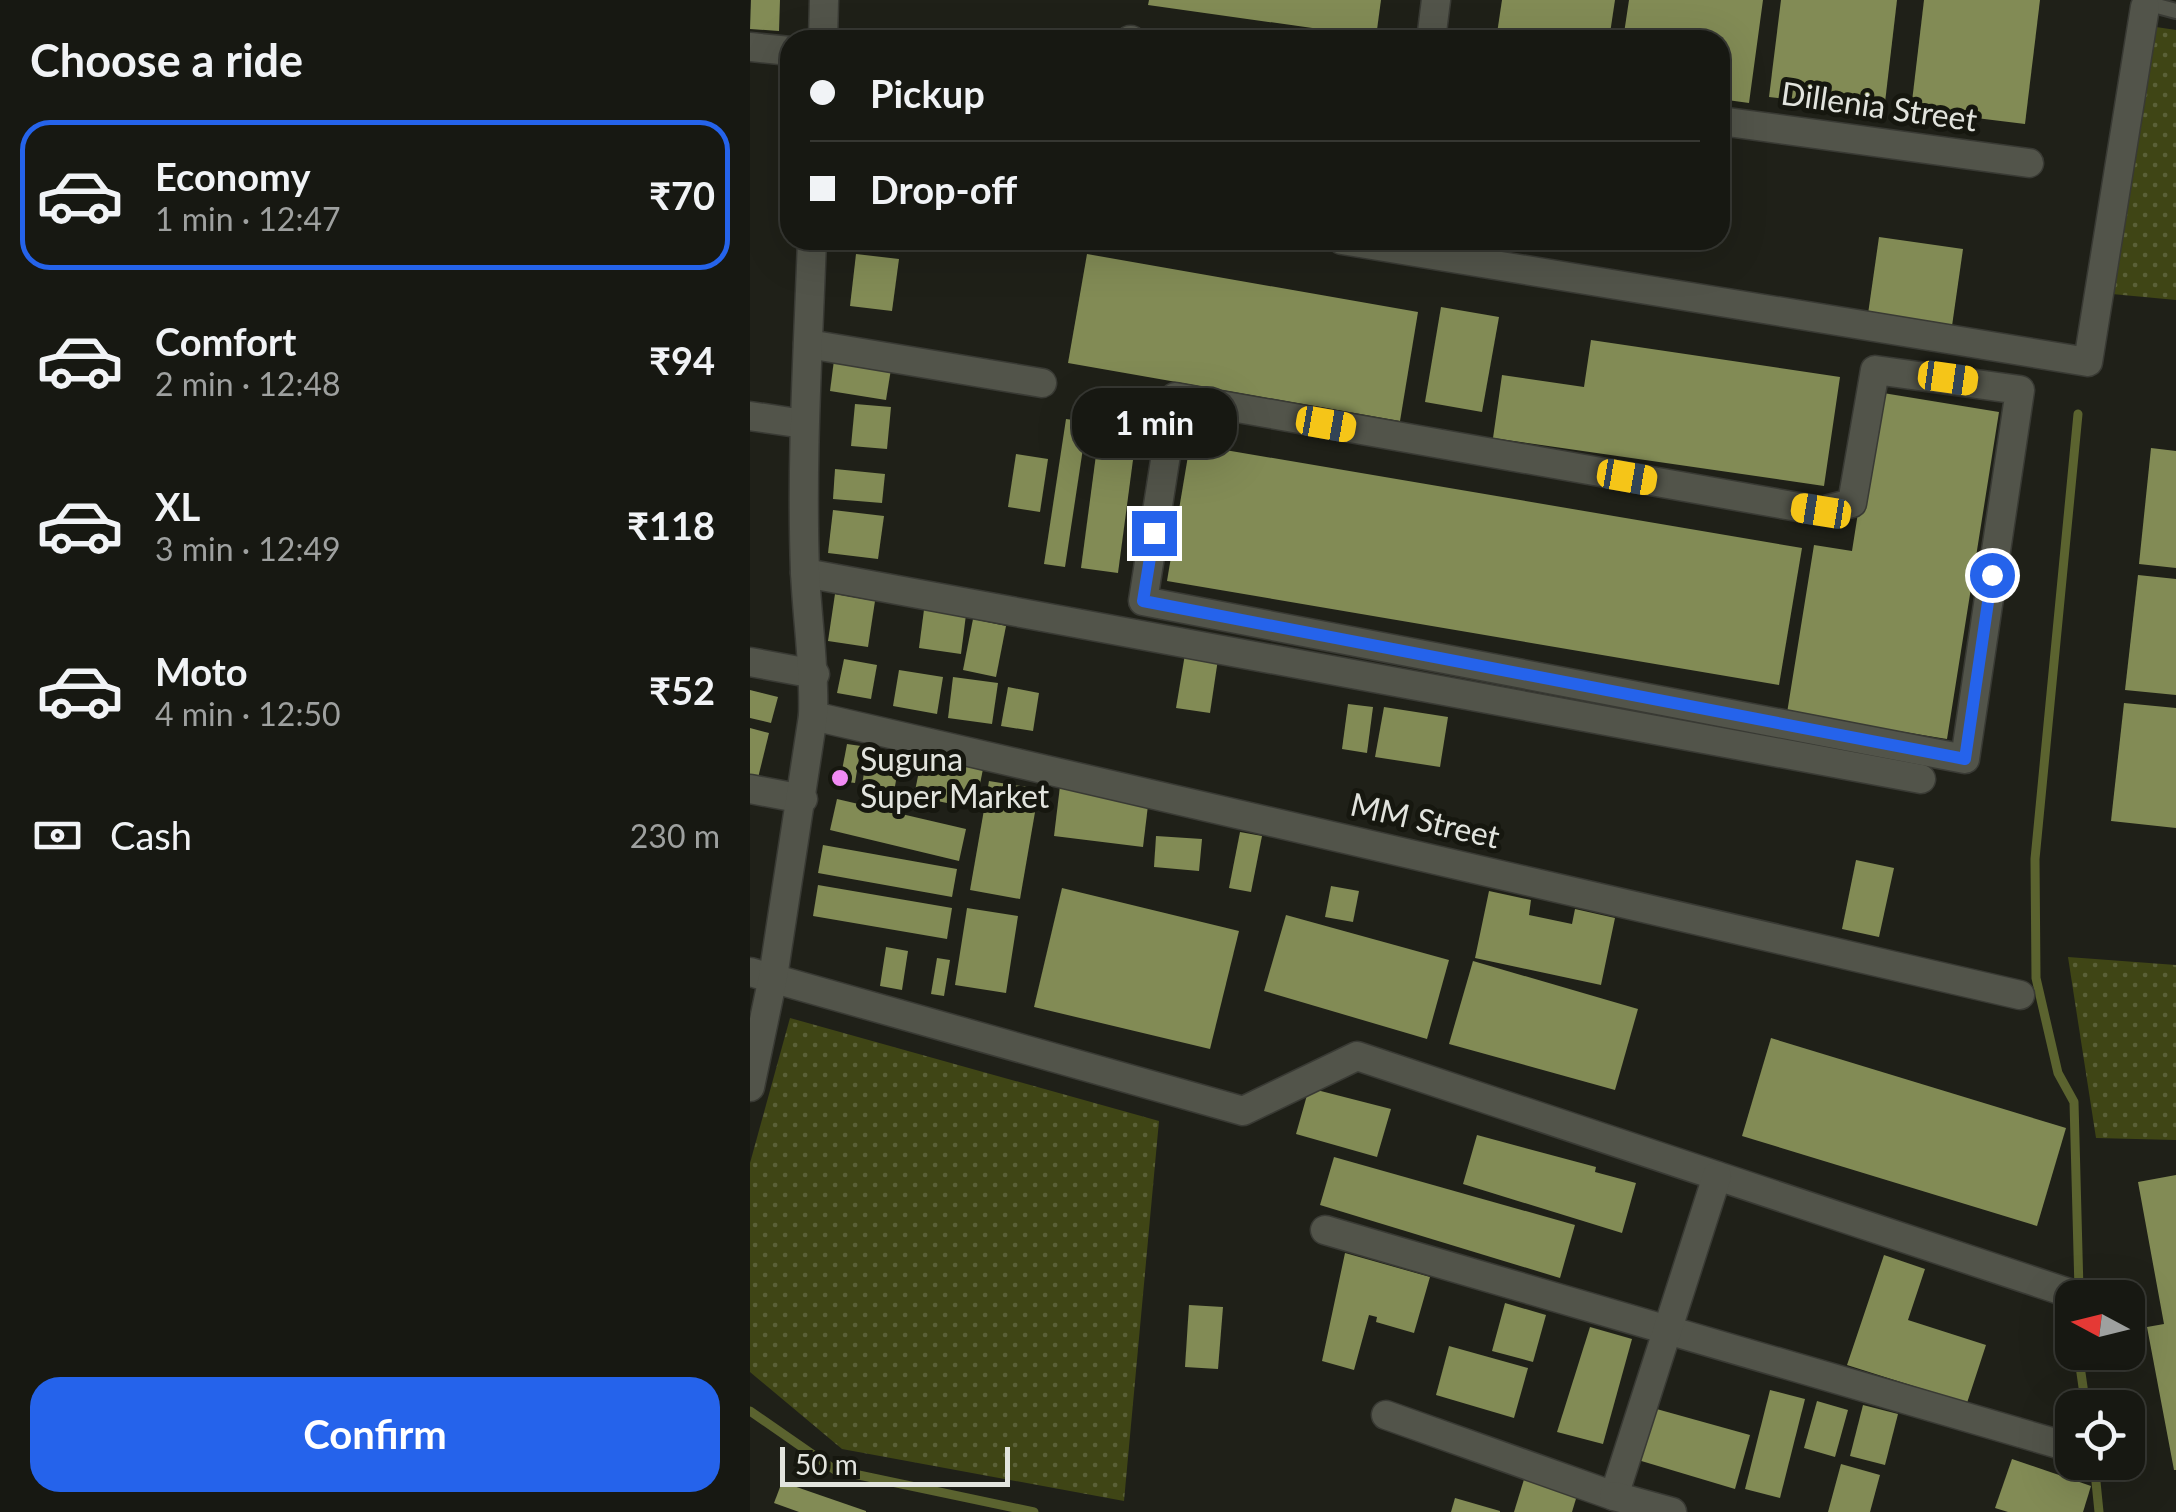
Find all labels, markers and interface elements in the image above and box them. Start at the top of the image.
text: Choose a ride [30,33,303,87]
text: Pickup [870,70,985,116]
street label: Dillenia Street [1779,72,1980,139]
icon: car [35,150,125,240]
text: Economy [155,153,310,199]
text: Drop-off [870,166,1017,212]
text: ₹70 [649,172,715,218]
text: 1 min · 12:47 [155,199,341,238]
icon: car [35,315,125,405]
text: Comfort [155,318,296,364]
text: ₹94 [649,337,715,383]
car [1916,359,1980,397]
text: 2 min · 12:48 [155,364,341,403]
callout: 1 min [1072,388,1236,458]
text: 1 min [1115,403,1194,442]
car [1294,404,1358,444]
car [1595,457,1659,497]
icon: car [35,480,125,570]
text: XL [155,483,200,529]
car [1789,491,1853,531]
text: ₹118 [627,502,715,548]
route end [1132,511,1177,556]
text: 3 min · 12:49 [155,529,341,568]
route start [1970,553,2015,598]
icon: car [35,645,125,735]
text: Moto [155,648,248,694]
text: ₹52 [649,667,715,713]
text: 4 min · 12:50 [155,694,341,733]
place label: Suguna Super Market [860,739,1050,815]
marker: Suguna Super Market [829,767,851,789]
street label: MM Street [1347,783,1504,856]
icon: cash [30,808,85,863]
text: Cash [110,812,192,858]
text: 230 m [630,816,720,855]
north arrow [2055,1280,2145,1370]
map controls [2055,1280,2145,1480]
button: Confirm [30,1377,720,1492]
button: locate [2055,1390,2145,1480]
scale bar [780,1442,1010,1486]
text: 50 m [795,1447,858,1481]

